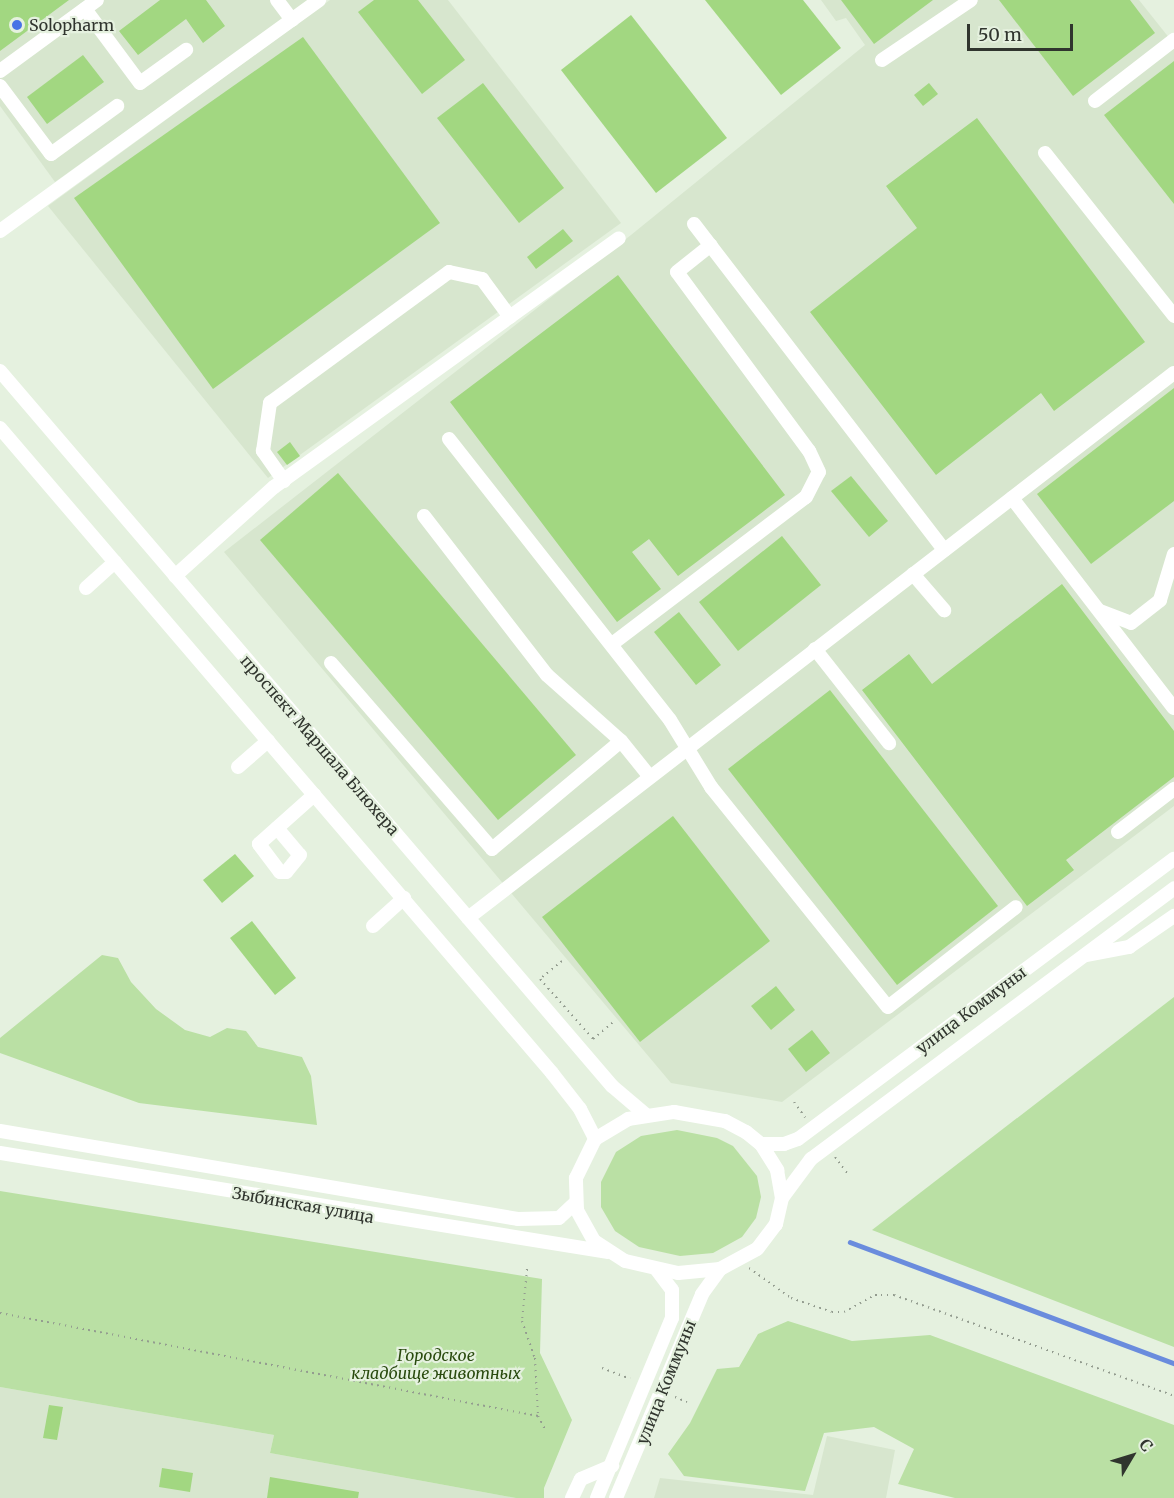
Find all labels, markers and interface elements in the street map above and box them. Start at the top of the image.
scale bar [970,12,1076,50]
place label: Solopharm [29,15,114,35]
marker: Solopharm [10,18,24,32]
text: 50 m [978,23,1022,46]
street label: проспект Маршала Блюхера [237,651,403,839]
street label: улица Коммуны [912,962,1030,1058]
street label: Зыбинская улица [231,1183,375,1227]
street label: улица Коммуны [632,1317,700,1447]
park label: Городское кладбище животных [351,1345,521,1383]
north arrow [1102,1426,1162,1486]
text: С [1135,1435,1157,1455]

